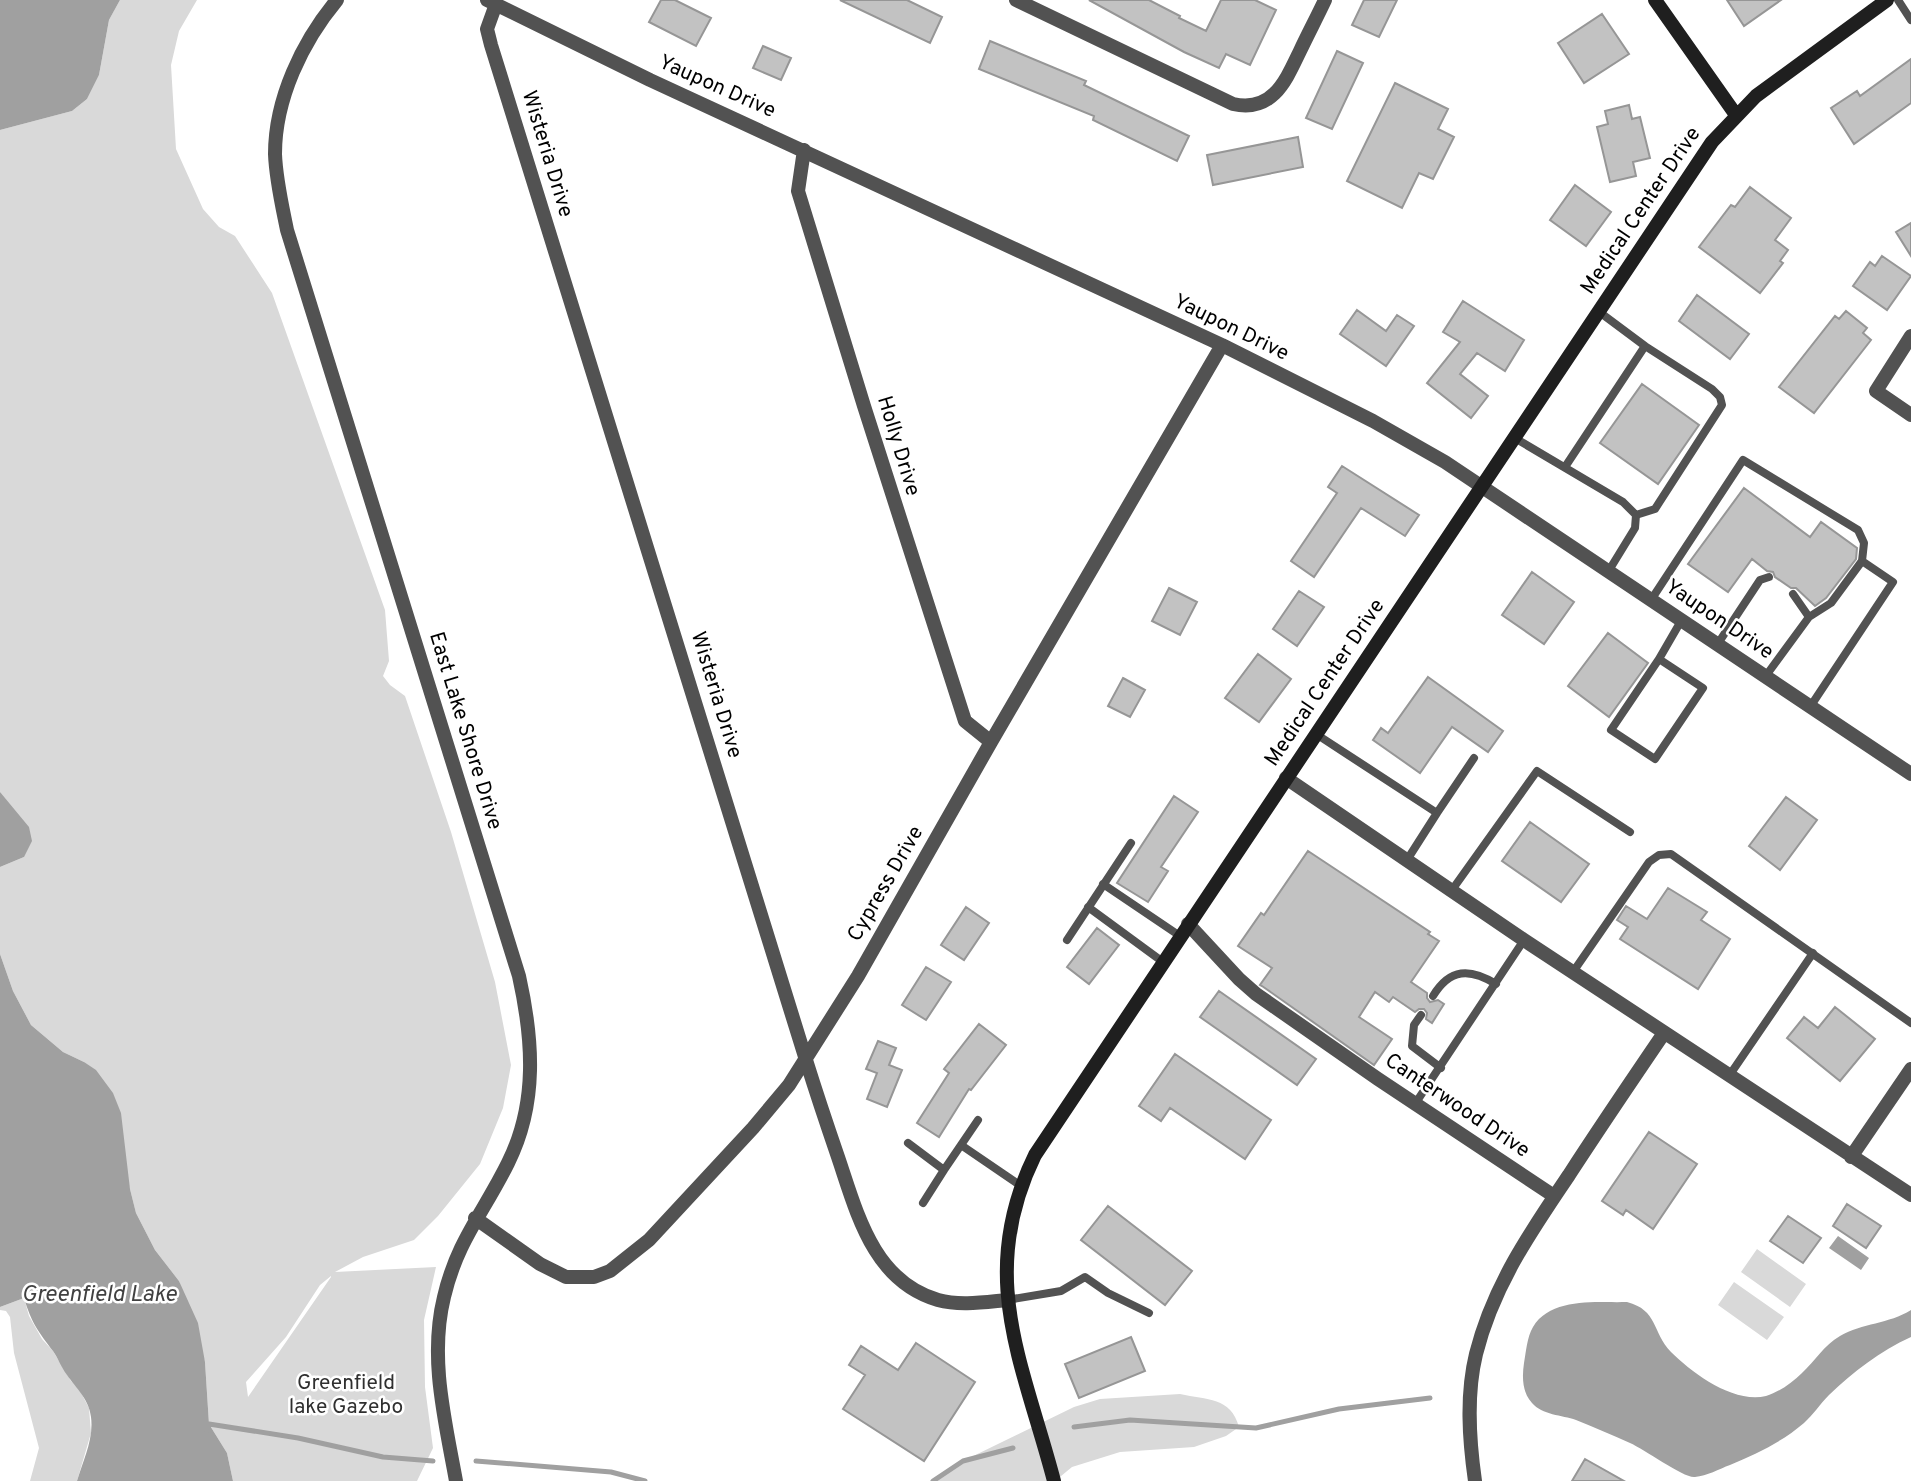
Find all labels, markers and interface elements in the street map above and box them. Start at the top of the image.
street label: Yaupon Drive [654,49,780,125]
street label: Wisteria Drive [515,87,579,221]
street label: Medical Center Drive [1575,122,1707,300]
street label: Yaupon Drive [1169,288,1293,368]
street label: Holly Drive [870,393,926,499]
street label: Yaupon Drive [1660,574,1778,666]
street label: Medical Center Drive [1259,594,1391,772]
street label: Wisteria Drive [684,628,748,762]
street label: East Lake Shore Drive [422,629,508,833]
street label: Cypress Drive [842,821,930,947]
street label: Canterwood Drive [1379,1047,1535,1165]
water label: Greenfield Lake [21,1281,178,1310]
park label: Greenfield lake Gazebo [289,1370,403,1421]

